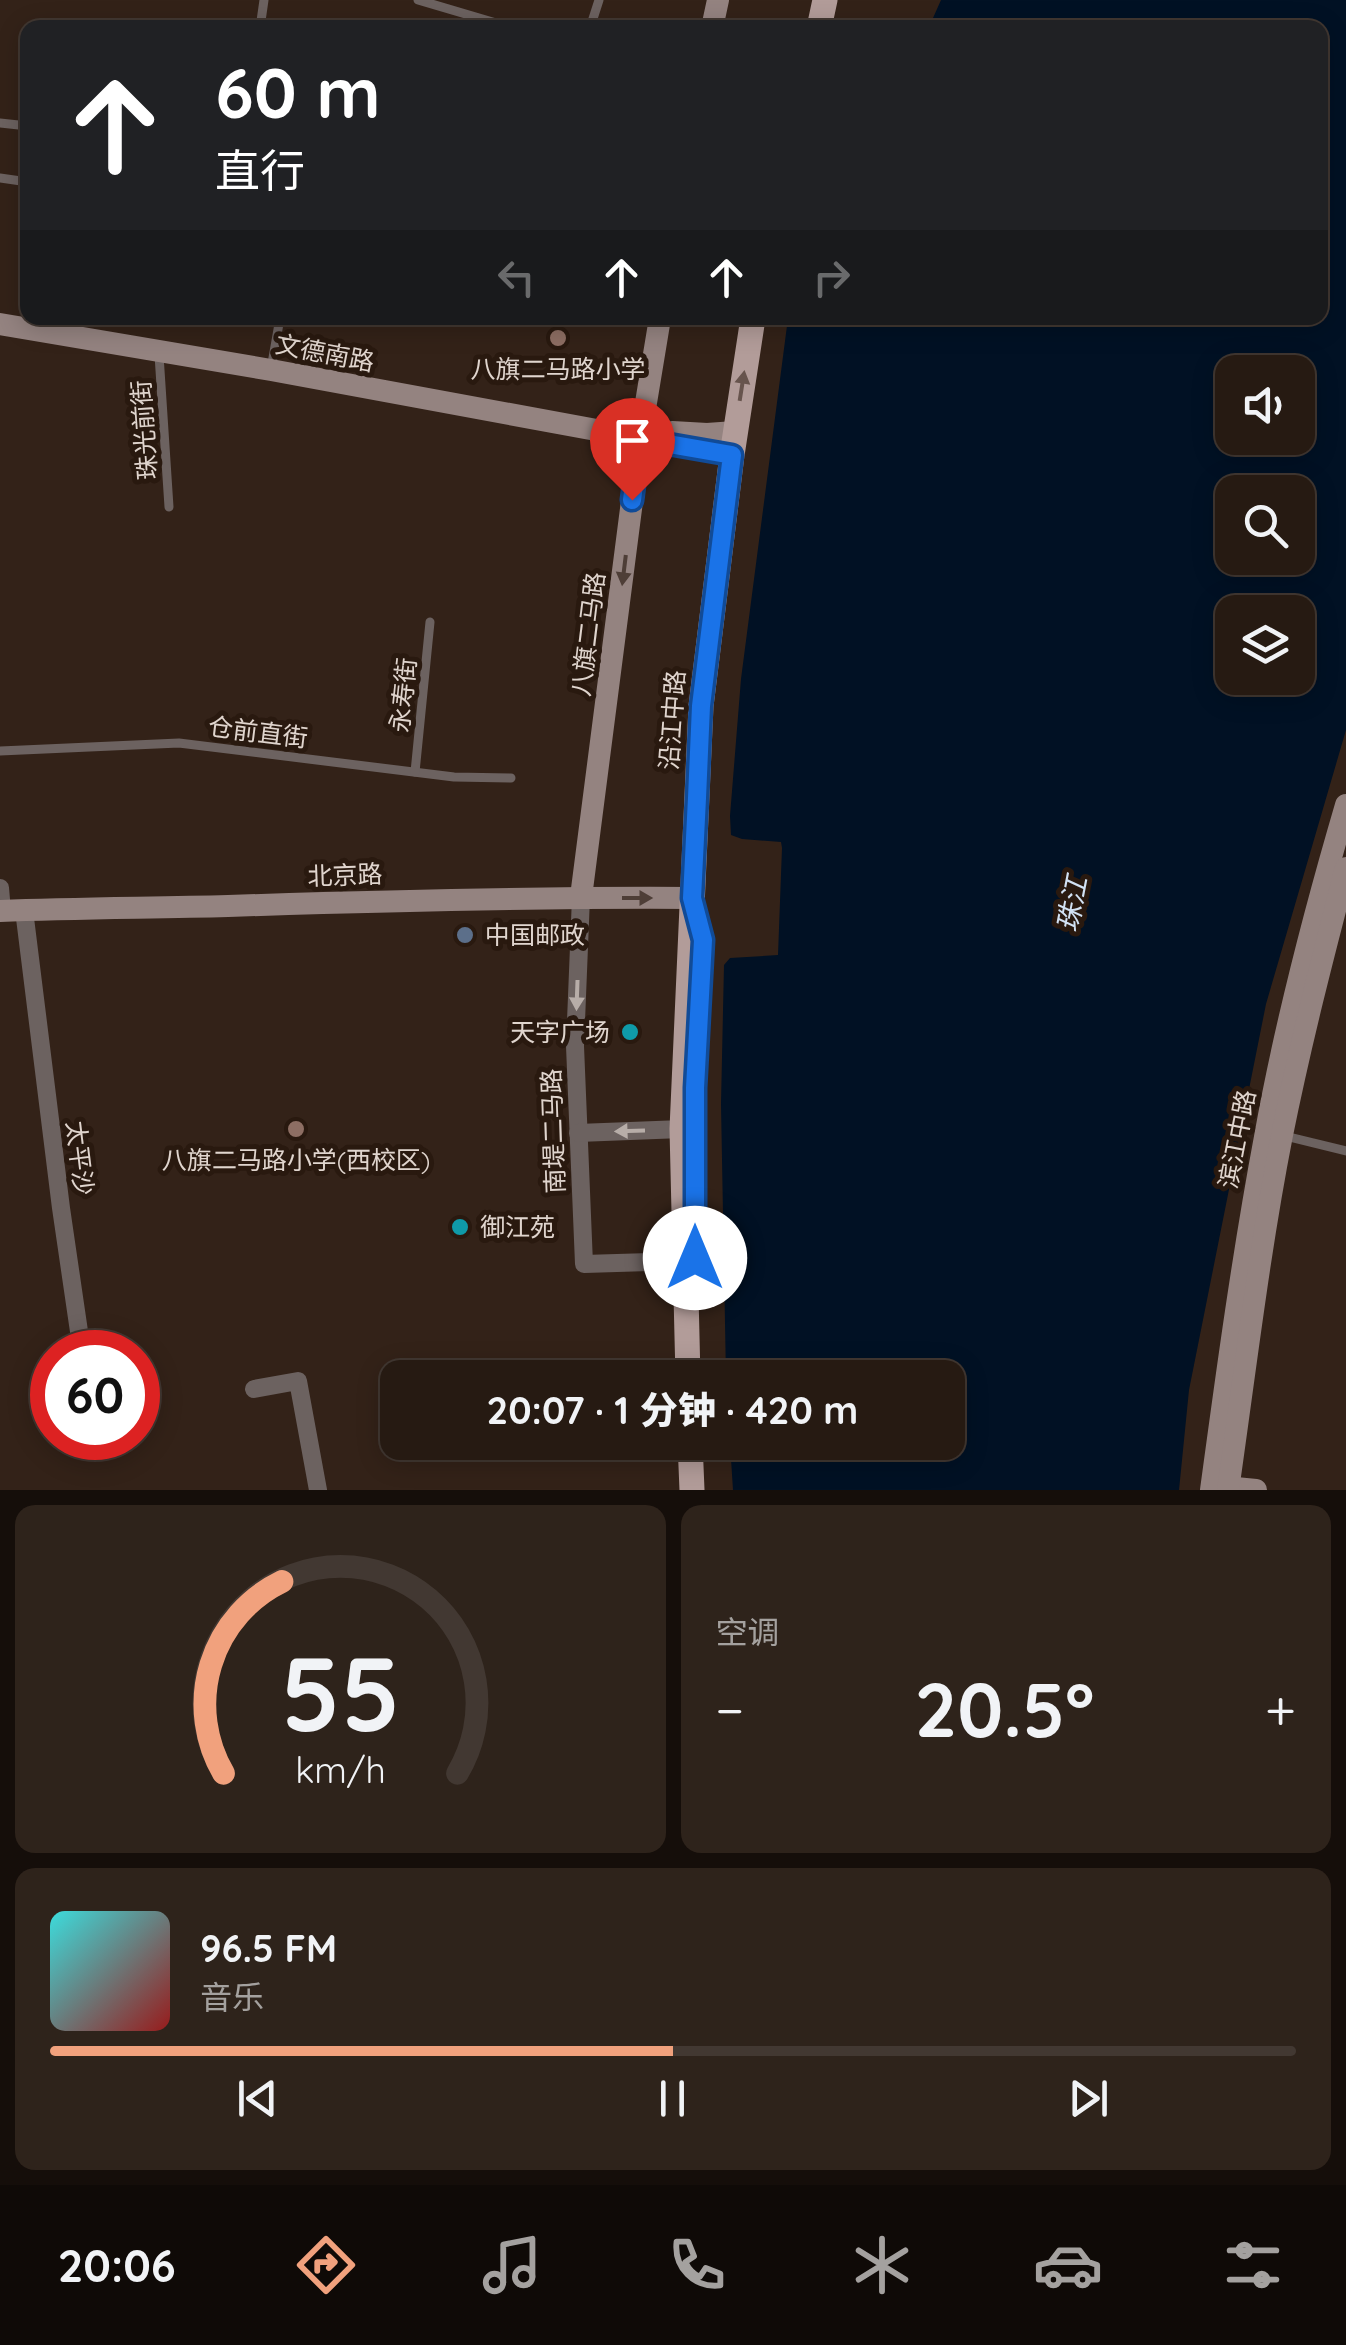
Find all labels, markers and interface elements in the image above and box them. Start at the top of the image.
text: 60 m [215,48,381,136]
icon: ahead [50,60,180,190]
text: 直行 [215,142,305,198]
icon: left [489,250,544,305]
icon: ahead [594,250,649,305]
icon: ahead [699,250,754,305]
icon: right [804,250,859,305]
marker: 八旗二马路小学 [547,327,569,349]
street label: 文德南路 [273,328,377,377]
place label: 八旗二马路小学 [470,353,646,384]
map controls [1215,355,1315,695]
button: sound [1215,355,1315,455]
one-way arrow [735,370,751,402]
street label: 珠光前街 [125,379,162,481]
pin [590,398,675,501]
icon: arrive [605,413,660,468]
button: search [1215,475,1315,575]
one-way arrow [616,555,632,587]
street label: 八旗二马路 [565,570,611,698]
button: layers [1215,595,1315,695]
street label: 永寿街 [383,656,422,734]
street label: 沿江中路 [653,669,690,771]
street label: 仓前直街 [207,710,310,753]
street label: 北京路 [307,858,383,891]
water label: 珠江 [1049,870,1095,935]
one-way arrow [621,890,653,906]
place label: 中国邮政 [485,919,585,950]
marker: 中国邮政 [454,924,476,946]
one-way arrow [568,979,584,1011]
place label: 天字广场 [510,1016,610,1047]
marker: 天字广场 [619,1021,641,1043]
street label: 南堤二马路 [535,1068,570,1194]
street label: 滨江中路 [1212,1087,1261,1191]
marker: 八旗二马路小学(西校区) [285,1118,307,1140]
street label: 太平沙 [61,1119,100,1197]
one-way arrow [613,1123,645,1139]
place label: 八旗二马路小学(西校区) [162,1144,430,1175]
position arrow [643,1206,747,1310]
place label: 御江苑 [480,1211,555,1242]
marker: 御江苑 [449,1216,471,1238]
speed limit sign: 60 [30,1330,160,1460]
text: 20:07 · 1 分钟 · 420 m [487,1386,858,1434]
text: 空调 [716,1612,780,1652]
text: 55 [280,1627,400,1757]
text: 20.5° [915,1662,1095,1756]
text: − [716,1675,744,1744]
text: + [1265,1675,1296,1744]
text: km/h [295,1747,386,1792]
text: 96.5 FM [200,1924,337,1972]
text: 音乐 [200,1977,264,2017]
icon: previous [230,2071,285,2126]
icon: pause [645,2071,700,2126]
icon: next [1061,2071,1116,2126]
icon: directions [291,2230,361,2300]
icon: music [477,2230,547,2300]
icon: phone [662,2230,732,2300]
icon: climate [847,2230,917,2300]
icon: car [1033,2230,1103,2300]
icon: filters [1218,2230,1288,2300]
text: 20:06 [58,2237,176,2293]

